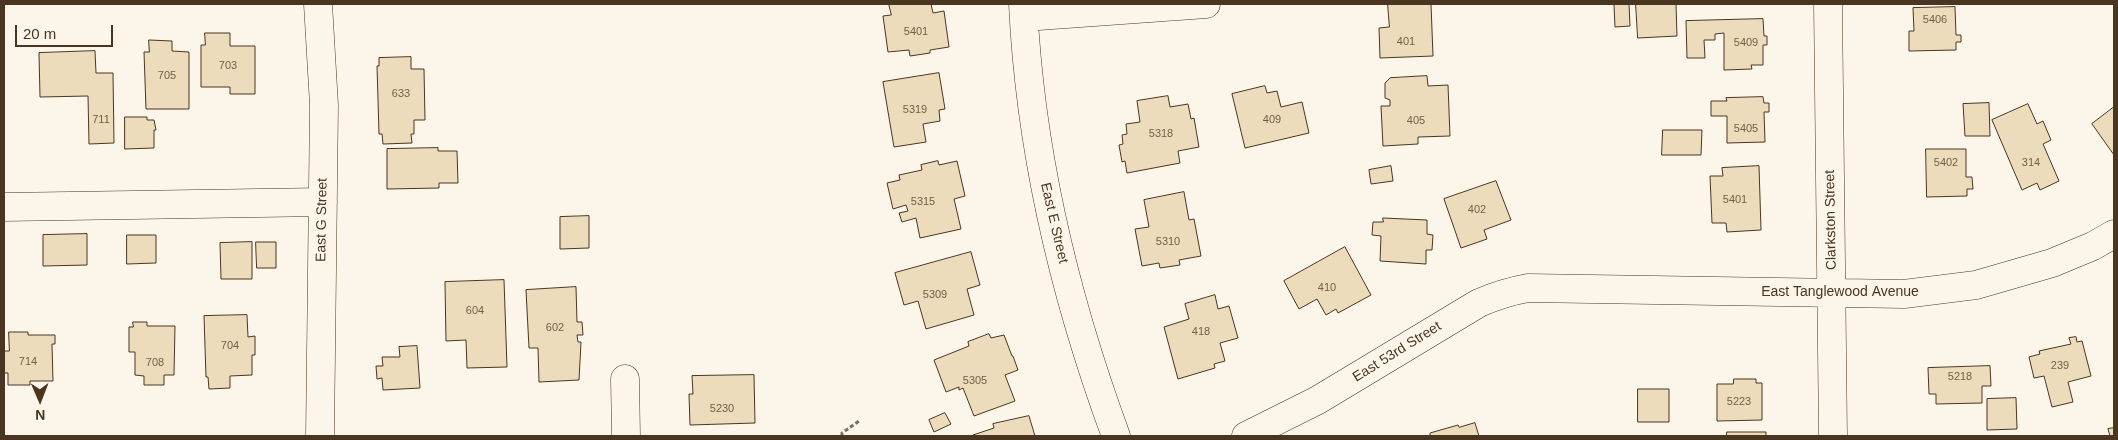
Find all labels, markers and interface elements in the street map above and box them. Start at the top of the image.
house number: 5406 [1923,13,1947,27]
scale bar [18,15,115,47]
text: 20 m [23,25,56,42]
house number: 5401 [904,25,928,39]
house number: 401 [1397,35,1415,49]
house number: 5409 [1734,36,1758,50]
house number: 703 [219,59,237,73]
house number: 705 [158,69,176,83]
house number: 633 [392,87,410,101]
house number: 5319 [903,103,927,117]
house number: 711 [92,113,110,127]
house number: 409 [1263,113,1281,127]
house number: 405 [1407,114,1425,128]
house number: 5405 [1734,122,1758,136]
house number: 5318 [1149,127,1173,141]
house number: 5402 [1934,156,1958,170]
house number: 314 [2022,156,2040,170]
street label: Clarkston Street [1822,170,1840,270]
street label: East G Street [313,178,331,262]
street label: East E Street [1037,181,1071,265]
house number: 5401 [1723,193,1747,207]
house number: 5315 [911,195,935,209]
house number: 402 [1468,203,1486,217]
house number: 5310 [1156,235,1180,249]
house number: 410 [1318,281,1336,295]
street label: East Tanglewood Avenue [1761,284,1919,300]
house number: 5309 [923,288,947,302]
house number: 604 [466,304,484,318]
street label: East 53rd Street [1350,318,1444,386]
house number: 602 [546,321,564,335]
house number: 418 [1192,325,1210,339]
house number: 704 [221,339,239,353]
house number: 714 [19,355,37,369]
house number: 708 [146,356,164,370]
house number: 239 [2051,359,2069,373]
house number: 5218 [1948,370,1972,384]
house number: 5305 [963,374,987,388]
north arrow [15,375,65,425]
house number: 5223 [1727,395,1751,409]
house number: 5230 [710,402,734,416]
text: N [35,407,45,423]

